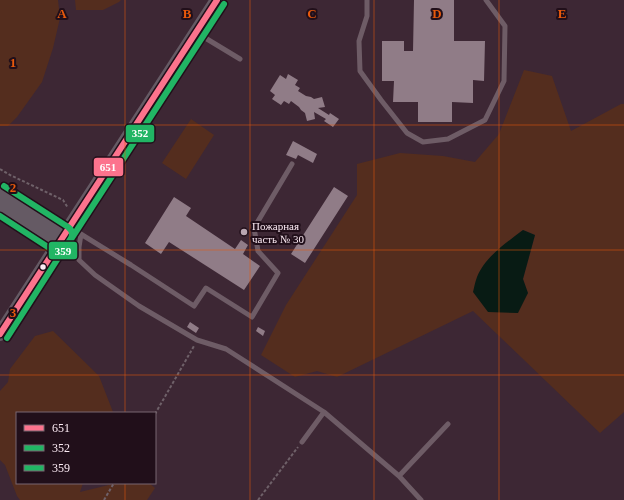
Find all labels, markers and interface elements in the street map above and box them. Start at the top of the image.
text: A [57,6,67,21]
text: B [183,6,192,21]
text: C [307,6,317,21]
text: D [432,6,442,21]
text: E [558,6,566,21]
text: 1 [10,55,16,70]
line badge: 352 [125,124,155,143]
text: 352 [132,127,149,139]
line badge: 651 [93,157,124,177]
text: 651 [100,161,116,173]
text: 2 [10,180,16,195]
place label: Пожарная часть № 30 [252,220,305,245]
marker: Пожарная часть № 30 [239,227,249,237]
line badge: 359 [48,241,78,260]
text: 359 [55,245,72,257]
unlabelled marker [38,262,48,272]
text: 3 [10,305,17,320]
legend [16,412,156,484]
text: 651 [52,421,70,435]
text: 352 [52,441,70,455]
text: 359 [52,461,70,475]

